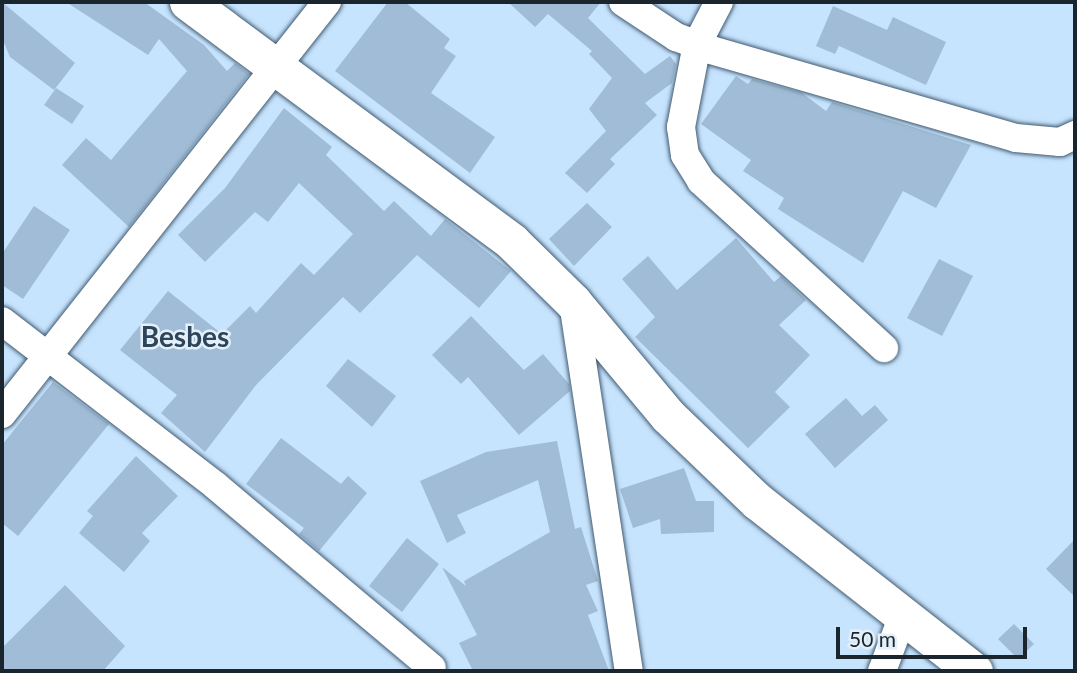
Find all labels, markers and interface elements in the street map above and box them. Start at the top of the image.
district label: Besbes [141,319,229,353]
scale bar [839,614,1030,658]
text: 50 m [849,626,896,651]

